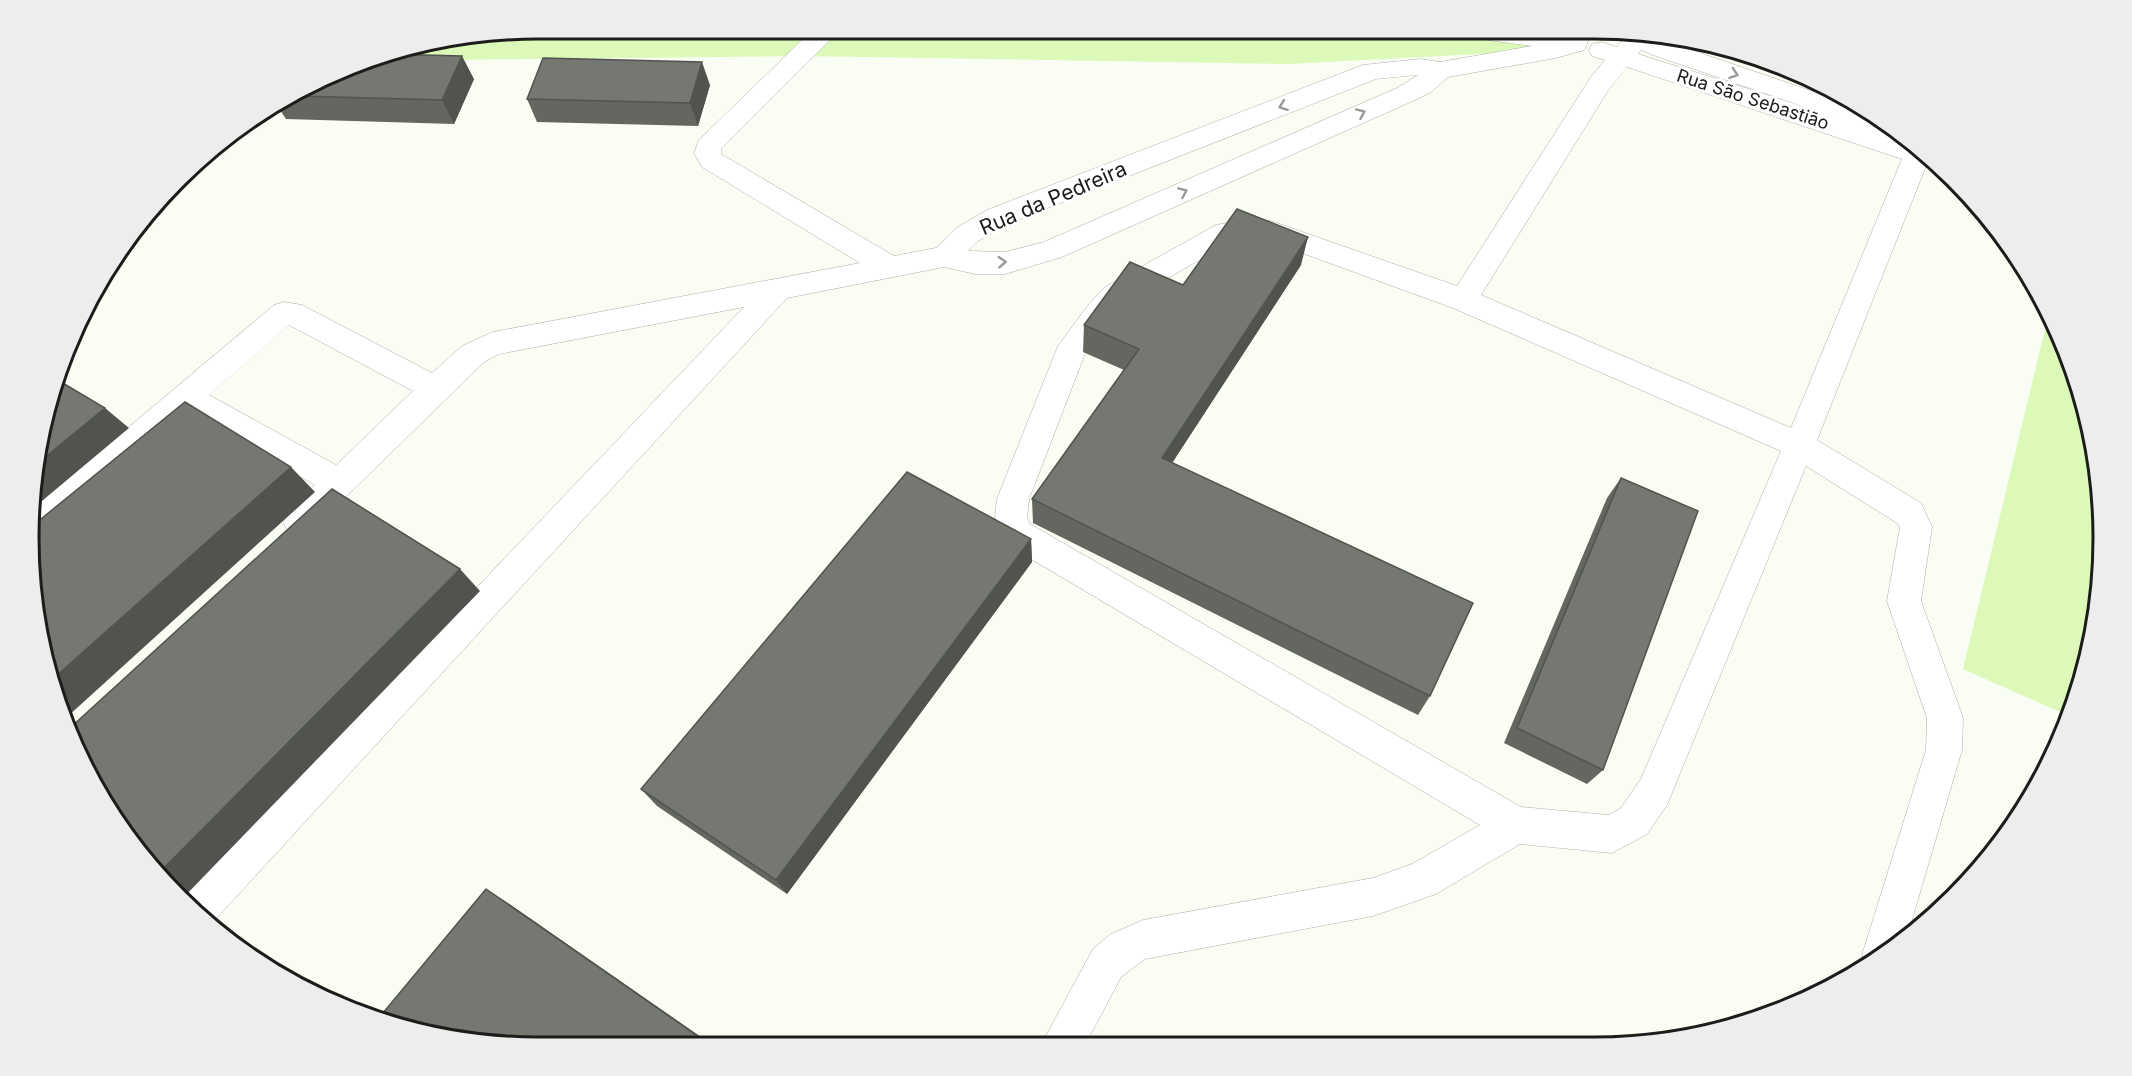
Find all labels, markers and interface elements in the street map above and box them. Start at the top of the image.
street label: Rua São Sebastião [1674,64,1832,134]
one-way arrow [1728,66,1739,79]
one-way arrow [1278,98,1289,111]
one-way arrow [1355,108,1366,120]
street label: Rua da Pedreira [976,156,1130,240]
one-way arrow [1177,187,1188,199]
one-way arrow [997,256,1007,269]

